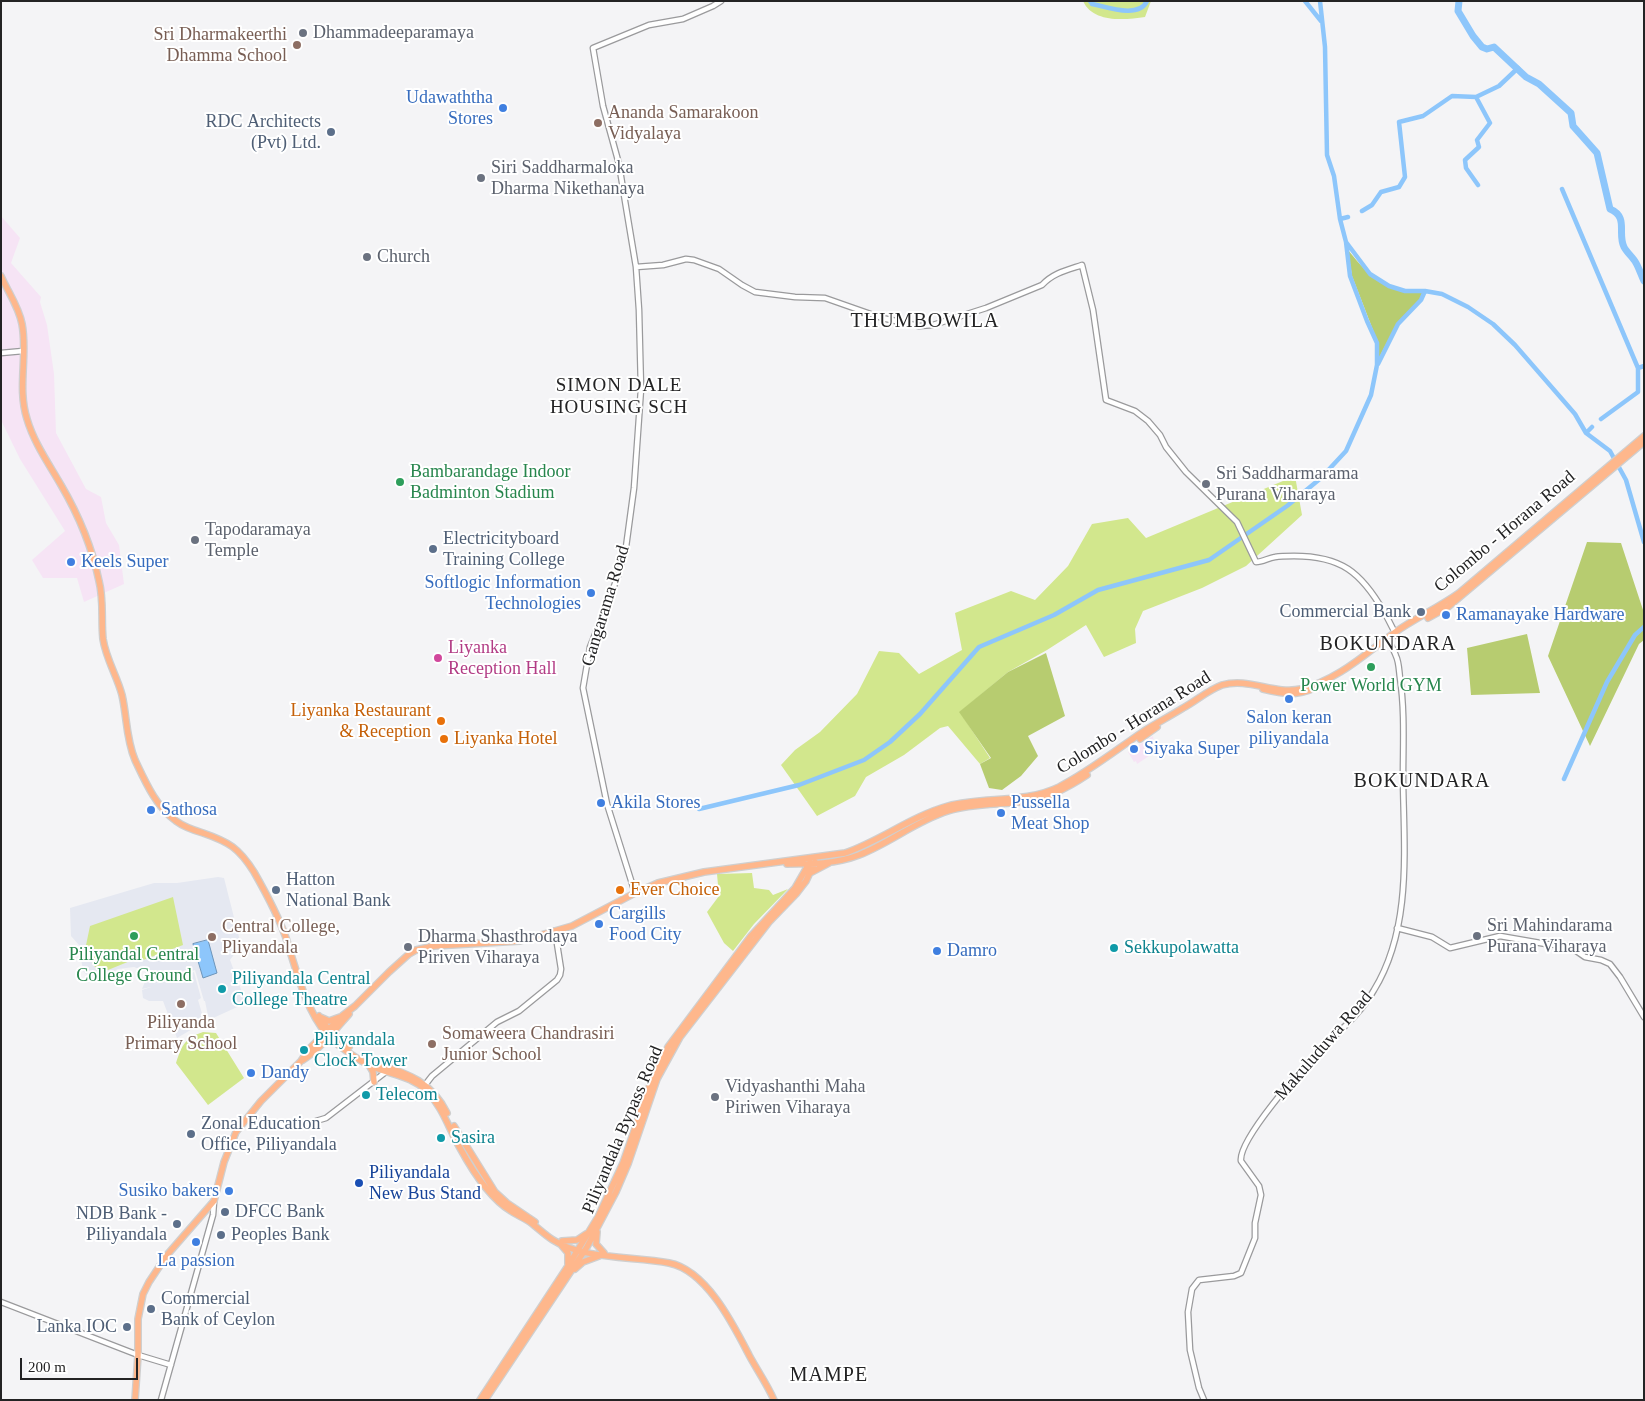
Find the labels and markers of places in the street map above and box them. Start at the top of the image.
place label: Dhammadeeparamaya [313,22,474,44]
place label: Sri Dharmakeerthi Dhamma School [154,24,287,66]
marker: Dhammadeeparamaya [297,27,309,39]
marker: Sri Dharmakeerthi Dhamma School [291,39,303,51]
place label: Udawaththa Stores [406,87,493,130]
marker: Udawaththa Stores [497,102,509,114]
place label: Ananda Samarakoon Vidyalaya [608,102,758,144]
place label: RDC Architects (Pvt) Ltd. [206,111,321,154]
marker: Ananda Samarakoon Vidyalaya [592,117,604,129]
marker: RDC Architects (Pvt) Ltd. [325,126,337,138]
place label: Siri Saddharmaloka Dharma Nikethanaya [491,157,644,200]
marker: Siri Saddharmaloka Dharma Nikethanaya [475,172,487,184]
place label: Church [377,246,430,268]
marker: Church [361,251,373,263]
place label: Bambarandage Indoor Badminton Stadium [410,461,570,504]
place label: Sri Saddharmarama Purana Viharaya [1216,463,1358,506]
marker: Bambarandage Indoor Badminton Stadium [394,476,406,488]
marker: Sri Saddharmarama Purana Viharaya [1200,478,1212,490]
place label: Tapodaramaya Temple [205,519,311,562]
place label: Electricityboard Training College [443,528,565,570]
marker: Tapodaramaya Temple [189,534,201,546]
marker: Electricityboard Training College [427,543,439,555]
place label: Keels Super [81,551,168,573]
marker: Keels Super [65,556,77,568]
place label: Softlogic Information Technologies [425,572,581,614]
marker: Softlogic Information Technologies [585,587,597,599]
place label: Commercial Bank [1280,601,1411,623]
place label: Ramanayake Hardware [1456,604,1624,626]
marker: Commercial Bank [1415,606,1427,618]
marker: Ramanayake Hardware [1440,609,1452,621]
place label: Liyanka Reception Hall [448,637,556,680]
marker: Liyanka Reception Hall [432,652,444,664]
marker: Power World GYM [1365,661,1377,673]
place label: Power World GYM [1300,675,1442,697]
marker: Salon keran piliyandala [1283,693,1295,705]
place label: Liyanka Restaurant & Reception [291,700,431,742]
place label: Salon keran piliyandala [1246,707,1332,750]
marker: Liyanka Restaurant & Reception [435,715,447,727]
place label: Liyanka Hotel [454,728,557,750]
marker: Liyanka Hotel [438,733,450,745]
place label: Siyaka Super [1144,738,1239,760]
marker: Siyaka Super [1128,743,1140,755]
place label: Akila Stores [611,792,700,814]
place label: Pussella Meat Shop [1011,792,1089,834]
marker: Akila Stores [595,797,607,809]
place label: Sathosa [161,799,217,821]
marker: Sathosa [145,804,157,816]
marker: Pussella Meat Shop [995,807,1007,819]
place label: Hatton National Bank [286,869,390,912]
place label: Ever Choice [630,879,719,901]
marker: Hatton National Bank [270,884,282,896]
marker: Ever Choice [614,884,626,896]
place label: Cargills Food City [609,903,682,946]
place label: Sri Mahindarama Purana Viharaya [1487,915,1612,958]
place label: Central College, Pliyandala [222,916,340,959]
marker: Cargills Food City [593,918,605,930]
place label: Dharma Shasthrodaya Piriven Viharaya [418,926,577,969]
marker: Piliyandal Central College Ground [128,930,140,942]
marker: Sri Mahindarama Purana Viharaya [1471,930,1483,942]
marker: Central College, Pliyandala [206,931,218,943]
place label: Sekkupolawatta [1124,937,1239,959]
place label: Damro [947,940,997,962]
marker: Dharma Shasthrodaya Piriven Viharaya [402,941,414,953]
marker: Sekkupolawatta [1108,942,1120,954]
place label: Piliyandal Central College Ground [69,944,199,986]
marker: Damro [931,945,943,957]
place label: Piliyandala Central College Theatre [232,968,370,1011]
marker: Piliyandala Central College Theatre [216,983,228,995]
marker: Piliyanda Primary School [175,998,187,1010]
place label: Piliyanda Primary School [125,1012,237,1054]
place label: Somaweera Chandrasiri Junior School [442,1023,614,1066]
place label: Piliyandala Clock Tower [314,1029,407,1072]
marker: Somaweera Chandrasiri Junior School [426,1038,438,1050]
marker: Piliyandala Clock Tower [298,1044,310,1056]
place label: Dandy [261,1062,309,1084]
marker: Dandy [245,1067,257,1079]
place label: Vidyashanthi Maha Piriwen Viharaya [725,1076,865,1118]
place label: Telecom [376,1084,438,1106]
marker: Telecom [360,1089,372,1101]
marker: Vidyashanthi Maha Piriwen Viharaya [709,1091,721,1103]
place label: Zonal Education Office, Piliyandala [201,1113,337,1156]
place label: Sasira [451,1127,495,1149]
marker: Zonal Education Office, Piliyandala [185,1128,197,1140]
marker: Sasira [435,1132,447,1144]
place label: Piliyandala New Bus Stand [369,1162,481,1204]
marker: Piliyandala New Bus Stand [353,1177,365,1189]
place label: Susiko bakers [119,1180,219,1202]
marker: Susiko bakers [223,1185,235,1197]
place label: DFCC Bank [235,1201,325,1223]
place label: NDB Bank - Piliyandala [76,1203,167,1246]
marker: DFCC Bank [219,1206,231,1218]
marker: NDB Bank - Piliyandala [171,1218,183,1230]
place label: Peoples Bank [231,1224,329,1246]
marker: Peoples Bank [215,1229,227,1241]
marker: La passion [190,1236,202,1248]
place label: La passion [157,1250,235,1272]
place label: Commercial Bank of Ceylon [161,1288,275,1330]
marker: Commercial Bank of Ceylon [145,1303,157,1315]
place label: Lanka IOC [37,1316,117,1338]
marker: Lanka IOC [121,1321,133,1333]

